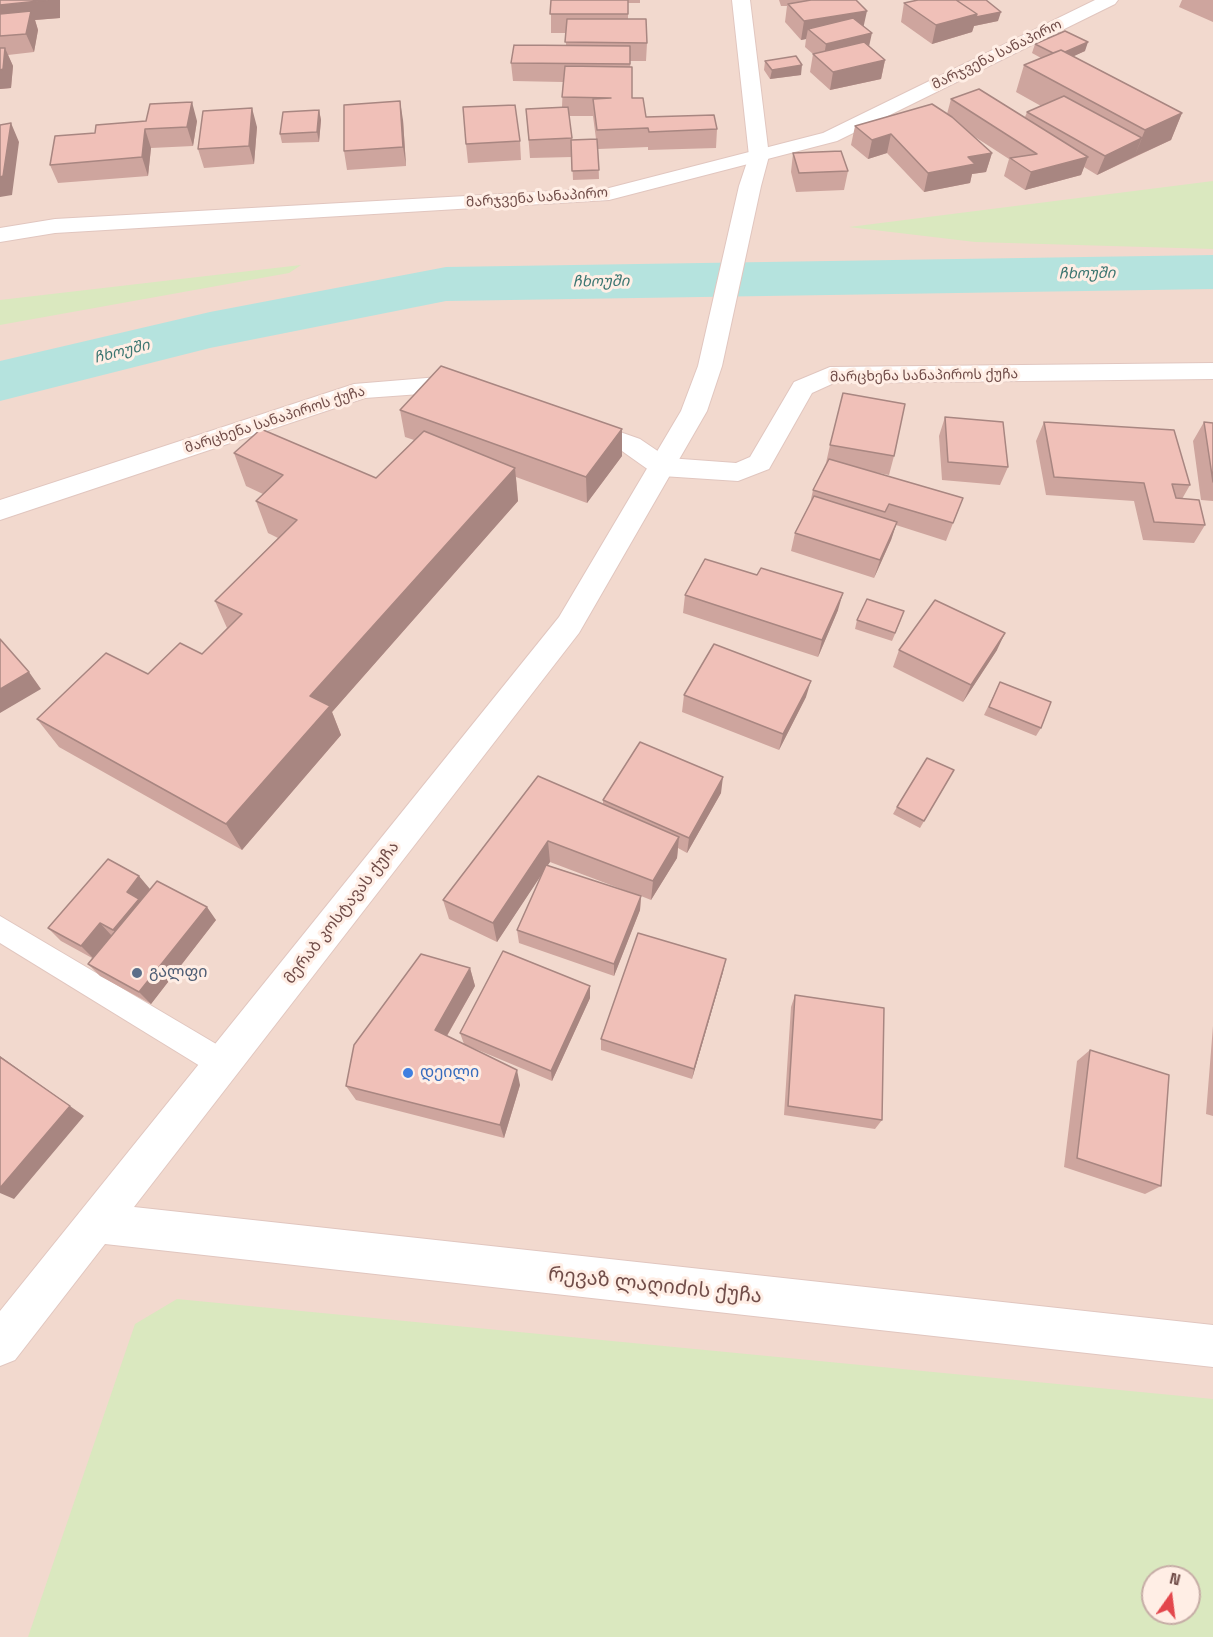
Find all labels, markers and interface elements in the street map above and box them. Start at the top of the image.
street label: მარჯვენა სანაპირო [929,16,1065,94]
street label: მარჯვენა სანაპირო [465,185,609,211]
water label: ჩხოუში [1059,265,1115,283]
water label: ჩხოუში [573,273,629,291]
water label: ჩხოუში [92,336,152,368]
street label: მარცხენა სანაპიროს ქუჩა [830,366,1018,386]
street label: მარცხენა სანაპიროს ქუჩა [183,383,367,457]
street label: მერაბ კოსტავას ქუჩა [280,838,404,988]
place label: გალფი [149,963,207,983]
marker: გალფი [130,966,144,980]
place label: დეილი [420,1063,479,1083]
marker: დეილი [401,1066,415,1080]
street label: რევაზ ლაღიძის ქუჩა [547,1263,763,1309]
north arrow [1141,1565,1201,1625]
text: N [1167,1568,1183,1590]

